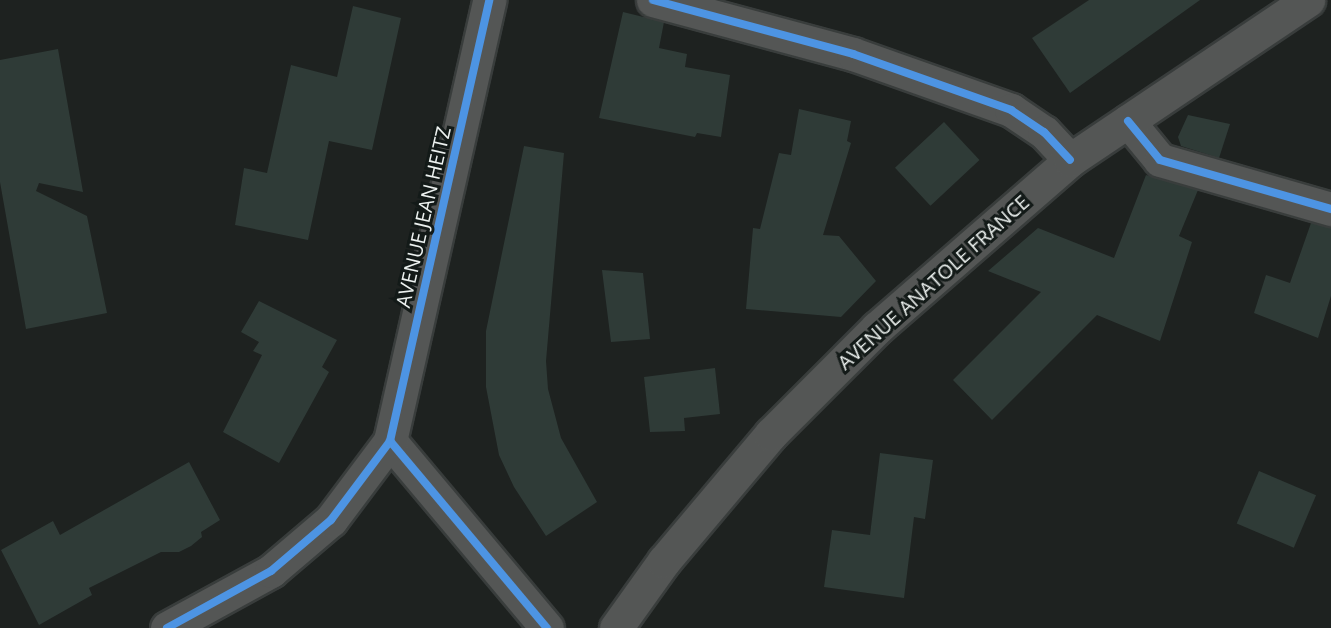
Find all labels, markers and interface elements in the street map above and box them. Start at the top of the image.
street label: AVENUE JEAN HEITZ [391,124,455,310]
street label: AVENUE ANATOLE FRANCE [832,190,1034,374]

